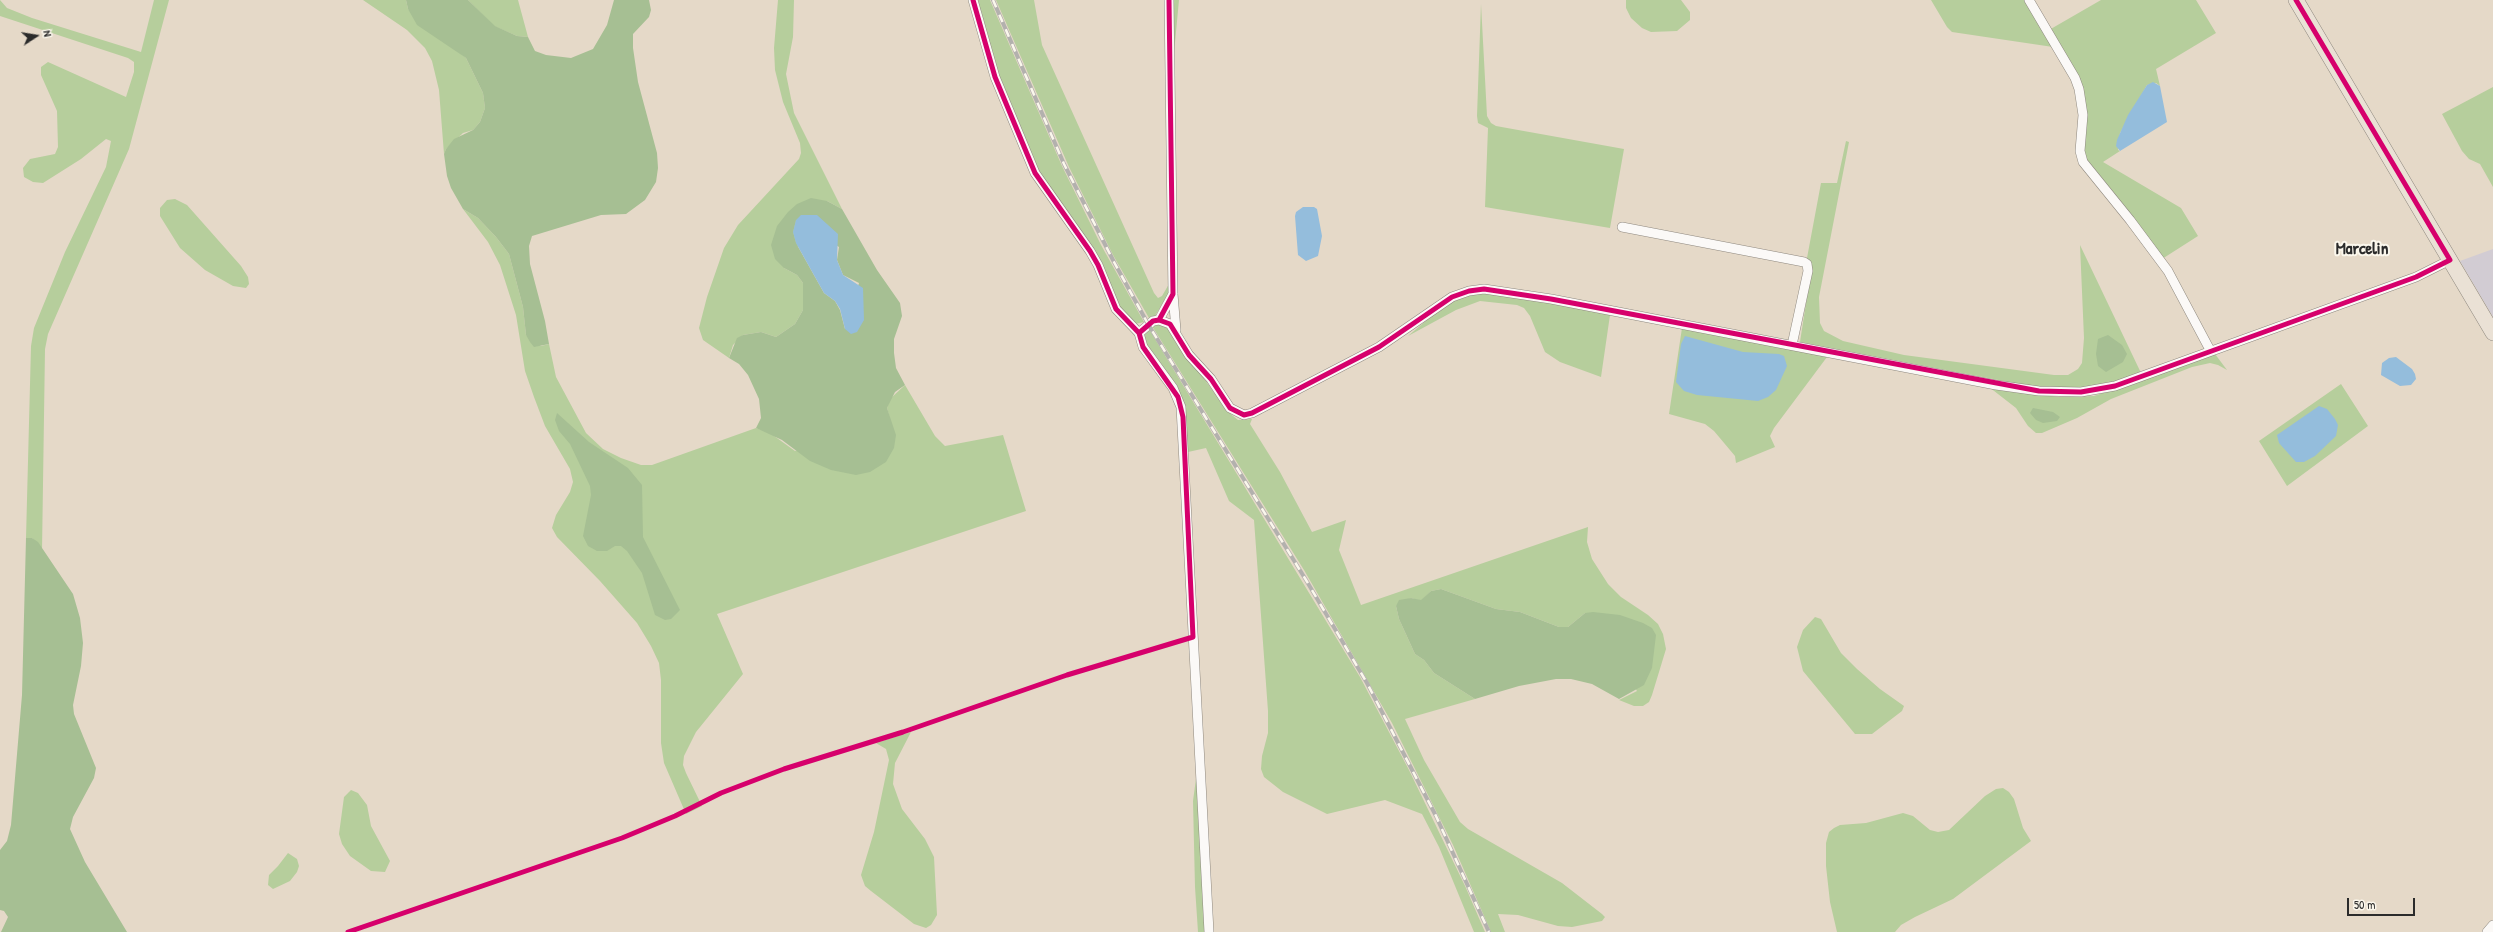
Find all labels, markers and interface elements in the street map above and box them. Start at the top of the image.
north arrow [16,16,56,56]
text: N [40,29,55,38]
district label: Marcelin [2336,239,2388,259]
scale bar [2349,890,2417,916]
text: 50 m [2354,896,2375,913]

